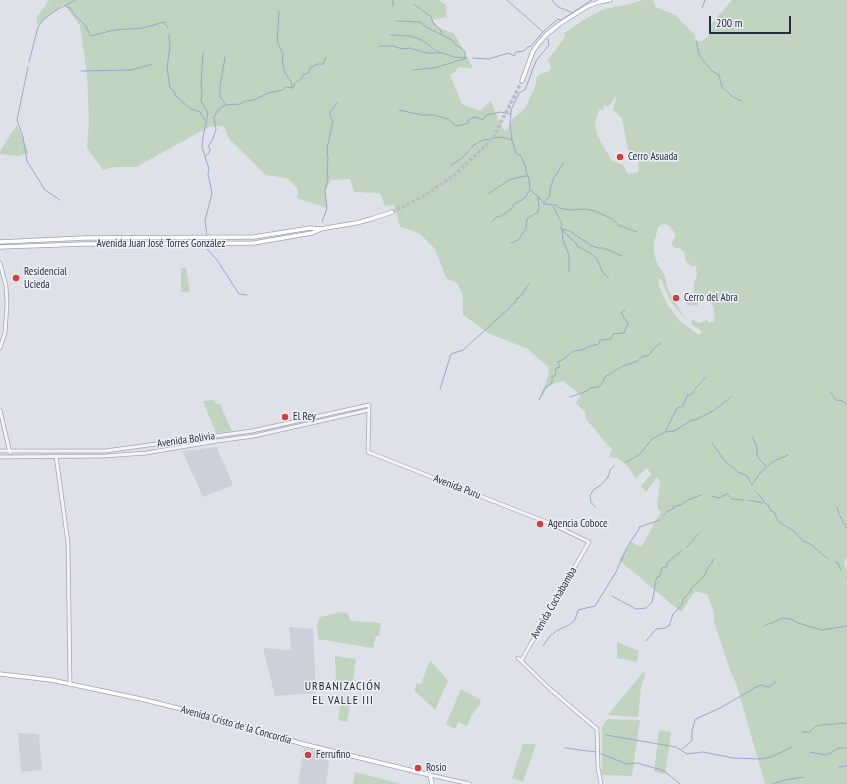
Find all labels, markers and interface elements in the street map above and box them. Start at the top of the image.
scale bar [711,8,793,34]
text: 200 m [716,15,743,30]
place label: Cerro Asuada [628,150,678,164]
marker: Cerro Asuada [615,152,625,162]
street label: Avenida Juan José Torres González [97,237,225,251]
place label: Residencial Ucieda [24,265,67,291]
marker: Residencial Ucieda [11,273,21,283]
place label: Cerro del Abra [684,291,738,305]
marker: Cerro del Abra [671,293,681,303]
place label: El Rey [293,410,316,424]
marker: El Rey [280,412,290,422]
street label: Avenida Bolivia [156,429,216,451]
street label: Avenida Puru [431,472,483,502]
place label: Agencia Coboce [548,517,608,531]
marker: Agencia Coboce [535,519,545,529]
street label: Avenida Cochabamba [528,565,580,641]
district label: URBANIZACIÓN EL VALLE III [305,680,381,708]
street label: Avenida Cristo de la Concordia [179,703,293,747]
place label: Ferrufino [316,748,350,762]
marker: Ferrufino [303,750,313,760]
place label: Rosio [426,761,446,775]
marker: Rosio [413,763,423,773]

